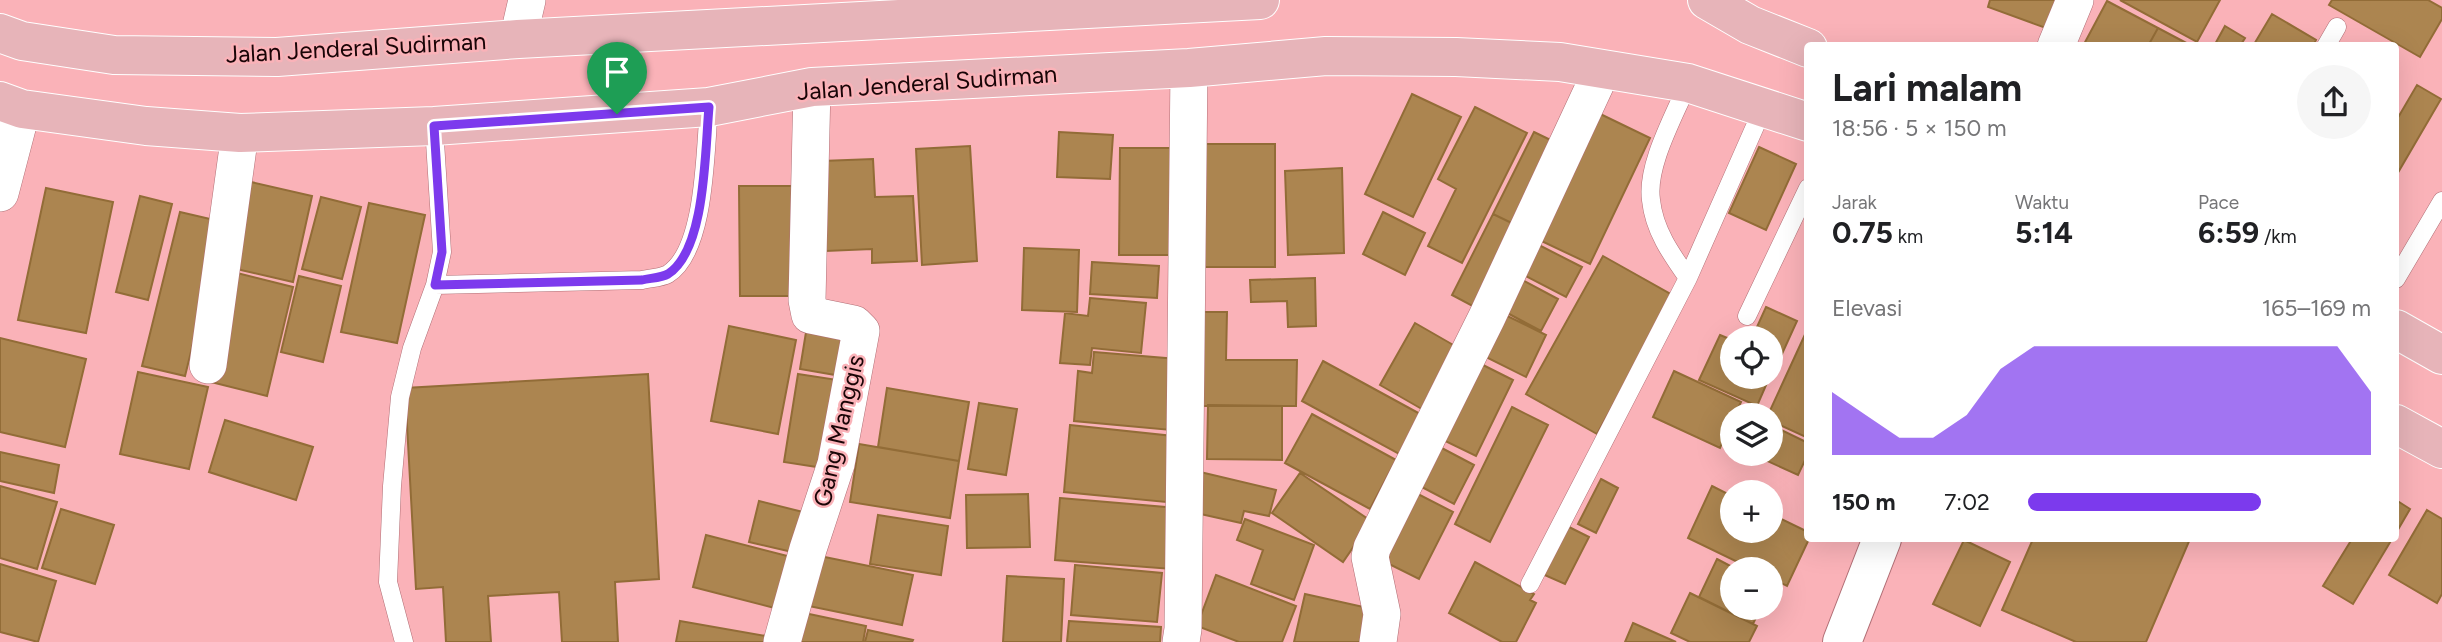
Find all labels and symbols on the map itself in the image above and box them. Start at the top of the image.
street label: Jalan Jenderal Sudirman [225,26,487,69]
pin [587,42,647,114]
street label: Jalan Jenderal Sudirman [796,59,1058,106]
street label: Gang Manggis [807,352,870,510]

